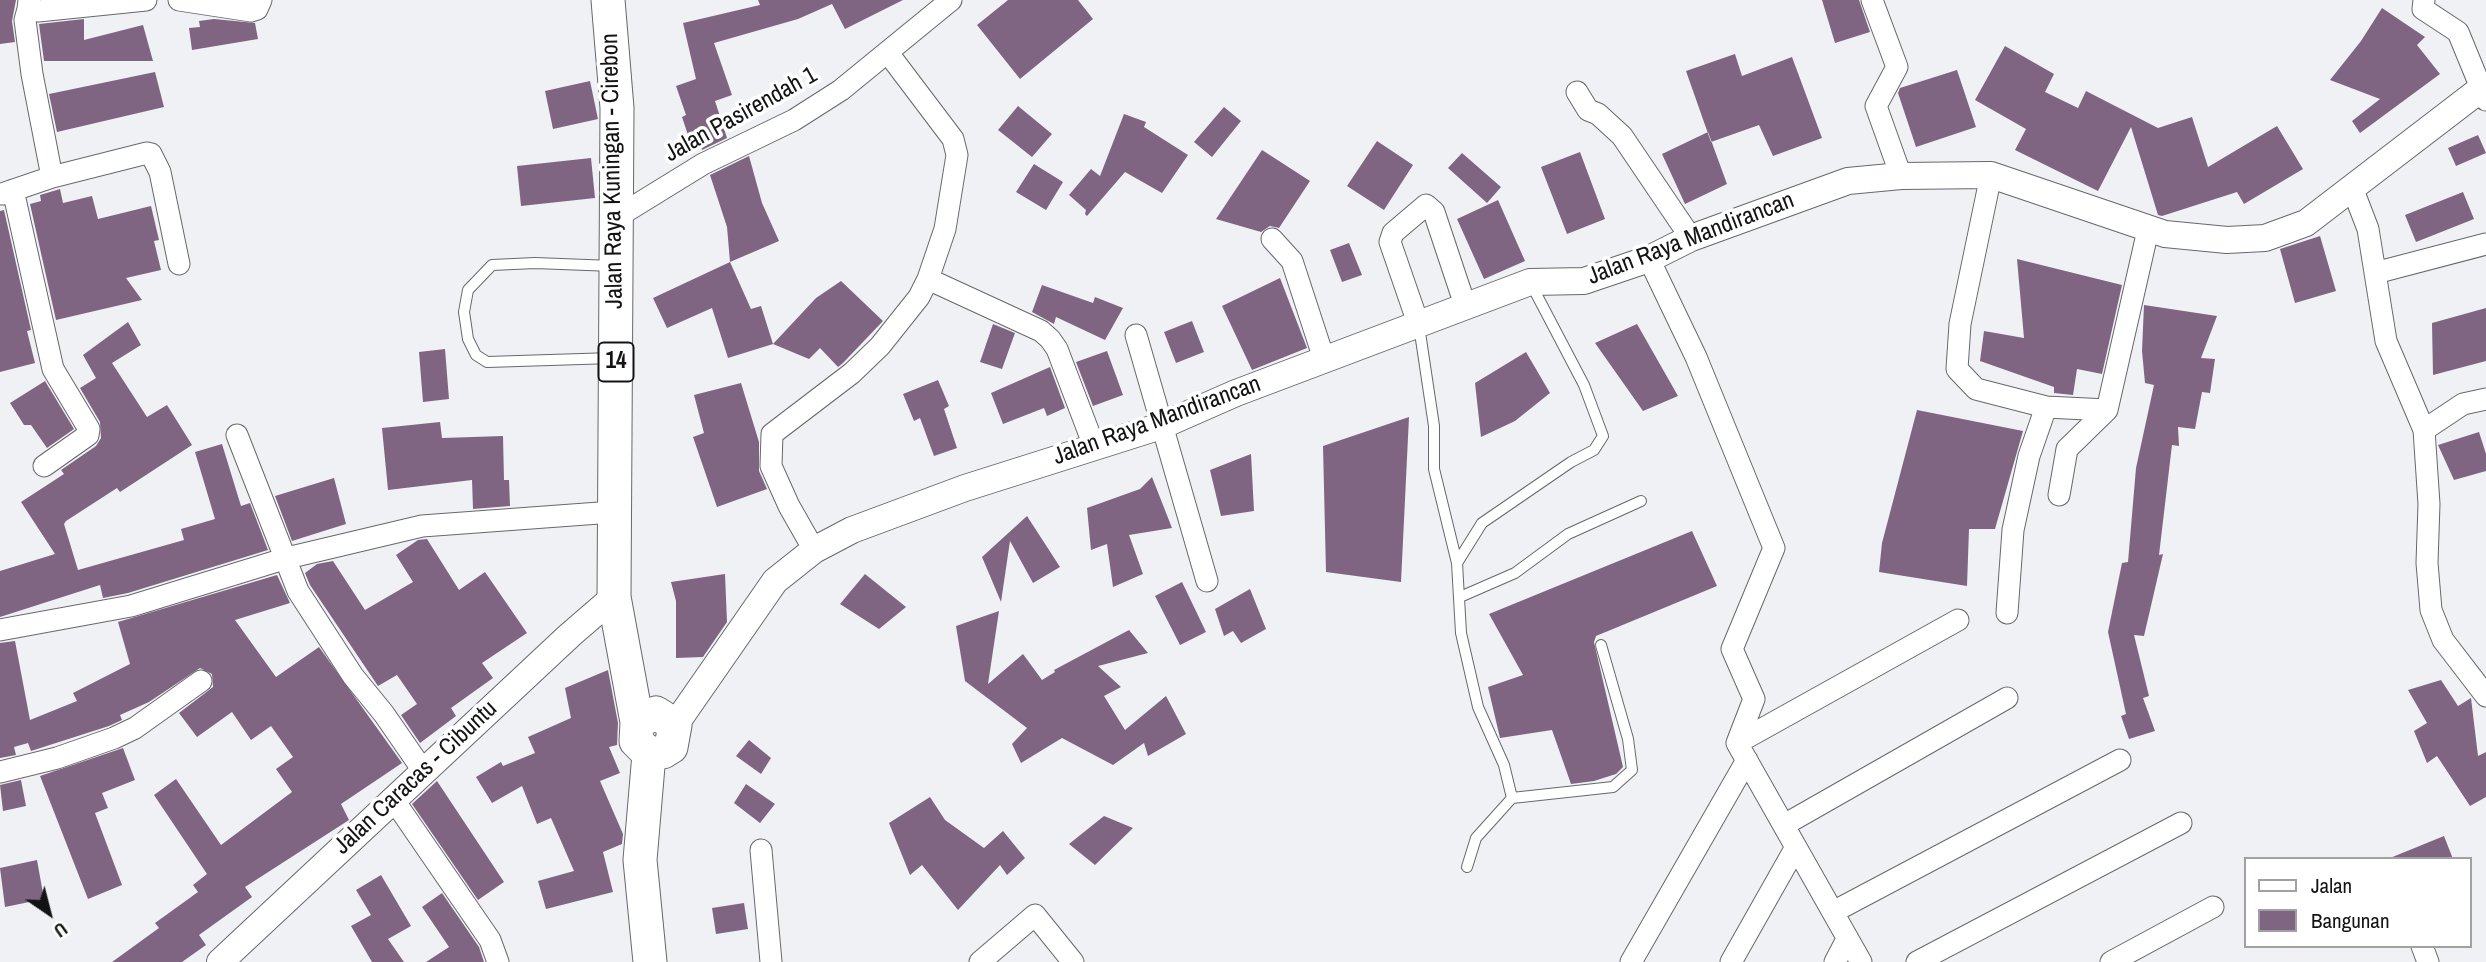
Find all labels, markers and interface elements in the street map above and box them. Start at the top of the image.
street label: Jalan Raya Kuningan - Cirebon [596,33,630,309]
street label: Jalan Pasirendah 1 [660,61,822,169]
street label: Jalan Raya Mandirancan [1584,186,1798,292]
road number: 14 [598,342,634,382]
street label: Jalan Raya Mandirancan [1049,370,1265,472]
street label: Jalan Caracas - Cibuntu [329,695,503,861]
legend [2244,857,2472,948]
text: Jalan [2311,871,2352,900]
north arrow [14,878,84,948]
text: Bangunan [2311,906,2390,935]
text: U [49,916,73,944]

